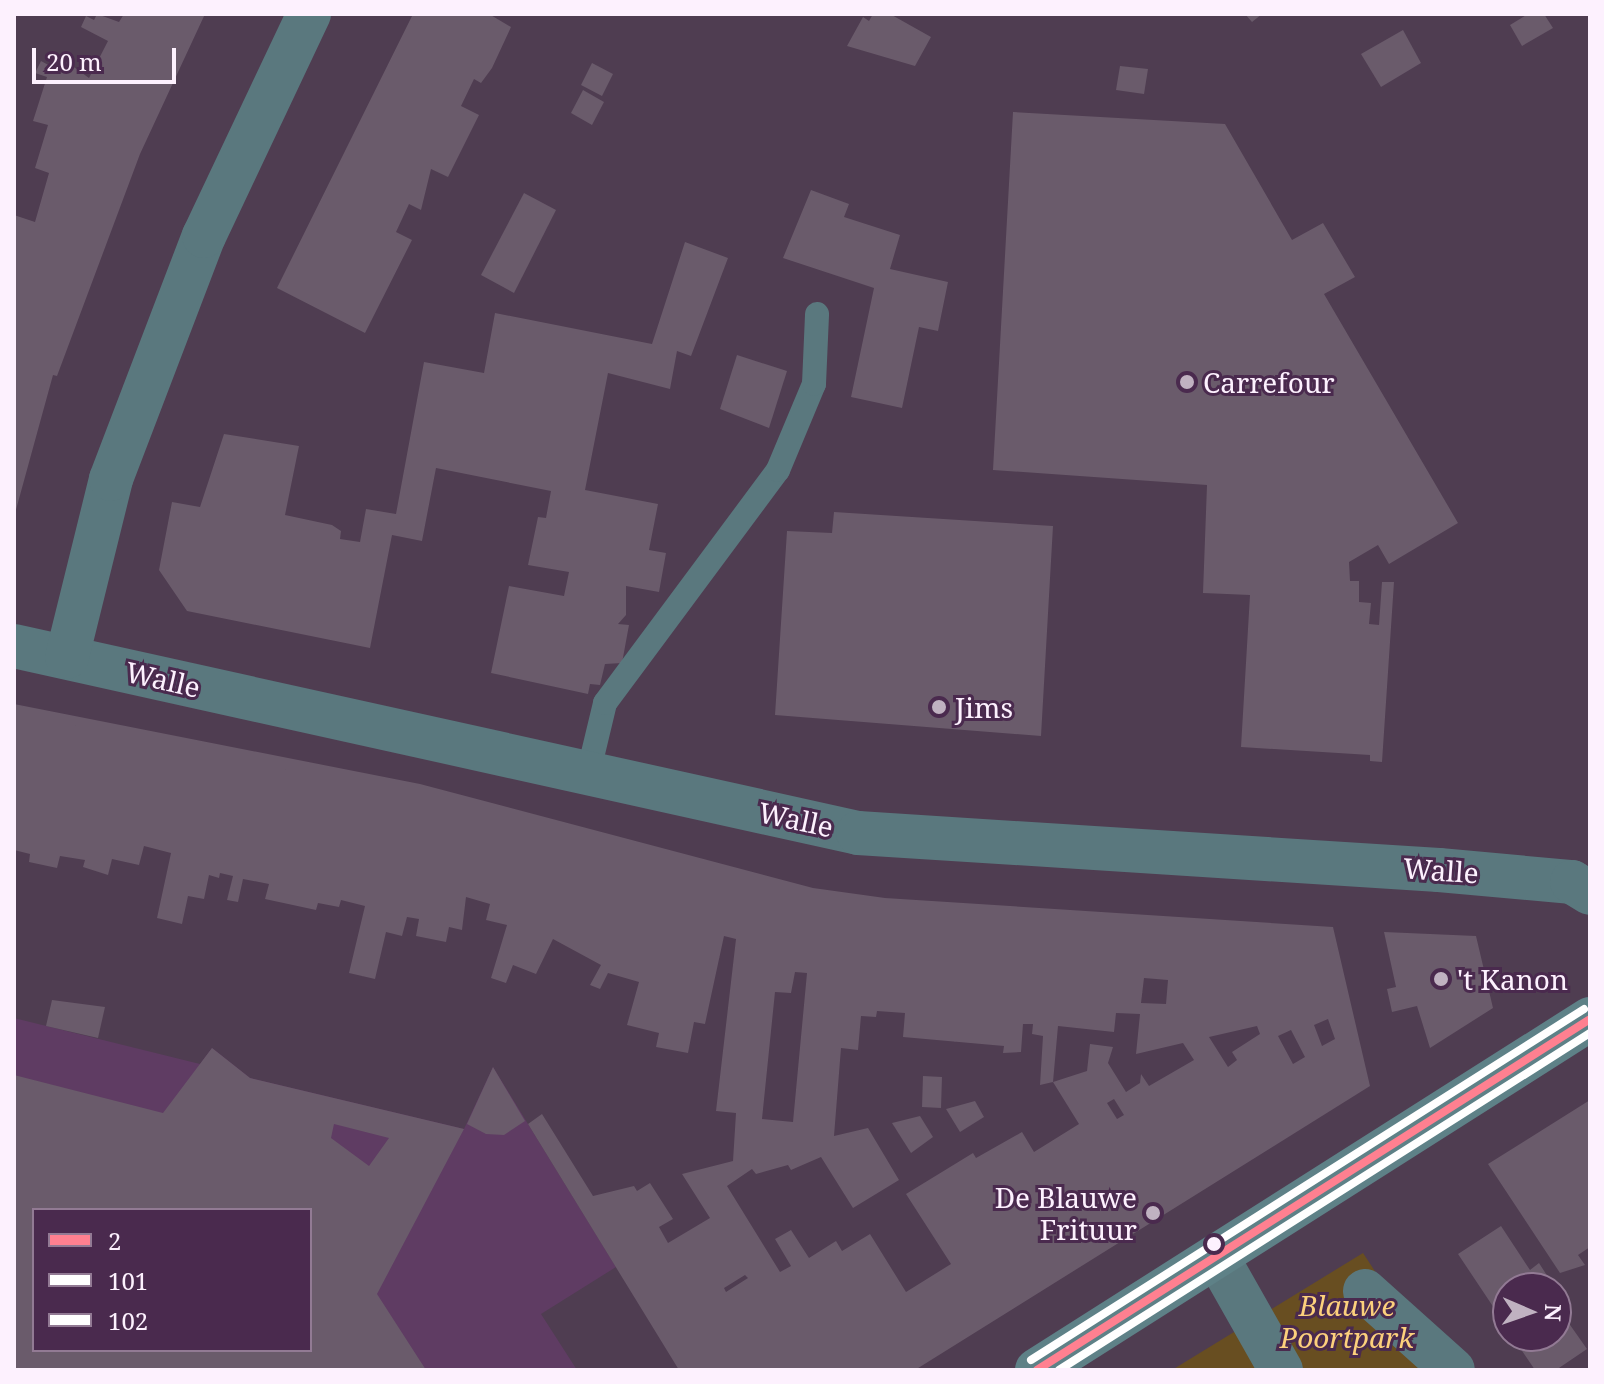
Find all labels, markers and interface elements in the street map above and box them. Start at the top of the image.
scale bar [36,32,180,82]
text: 20 m [46,45,102,78]
place label: Carrefour [1203,365,1335,399]
marker: Carrefour [1178,373,1196,391]
street label: Walle [122,654,204,704]
place label: Jims [955,690,1013,724]
marker: Jims [930,698,948,716]
street label: Walle [756,795,836,843]
street label: Walle [1402,851,1480,889]
place label: 't Kanon [1457,962,1568,996]
marker: 't Kanon [1432,970,1450,988]
place label: De Blauwe Frituur [995,1180,1137,1246]
marker: De Blauwe Frituur [1144,1204,1162,1222]
legend [32,1208,312,1352]
text: 2 [108,1224,121,1257]
unlabelled marker [1206,1236,1222,1252]
text: 101 [108,1264,148,1297]
north arrow [1492,1272,1572,1352]
park label: Blauwe Poortpark [1280,1288,1414,1354]
text: 102 [108,1304,148,1337]
text: N [1539,1304,1569,1322]

